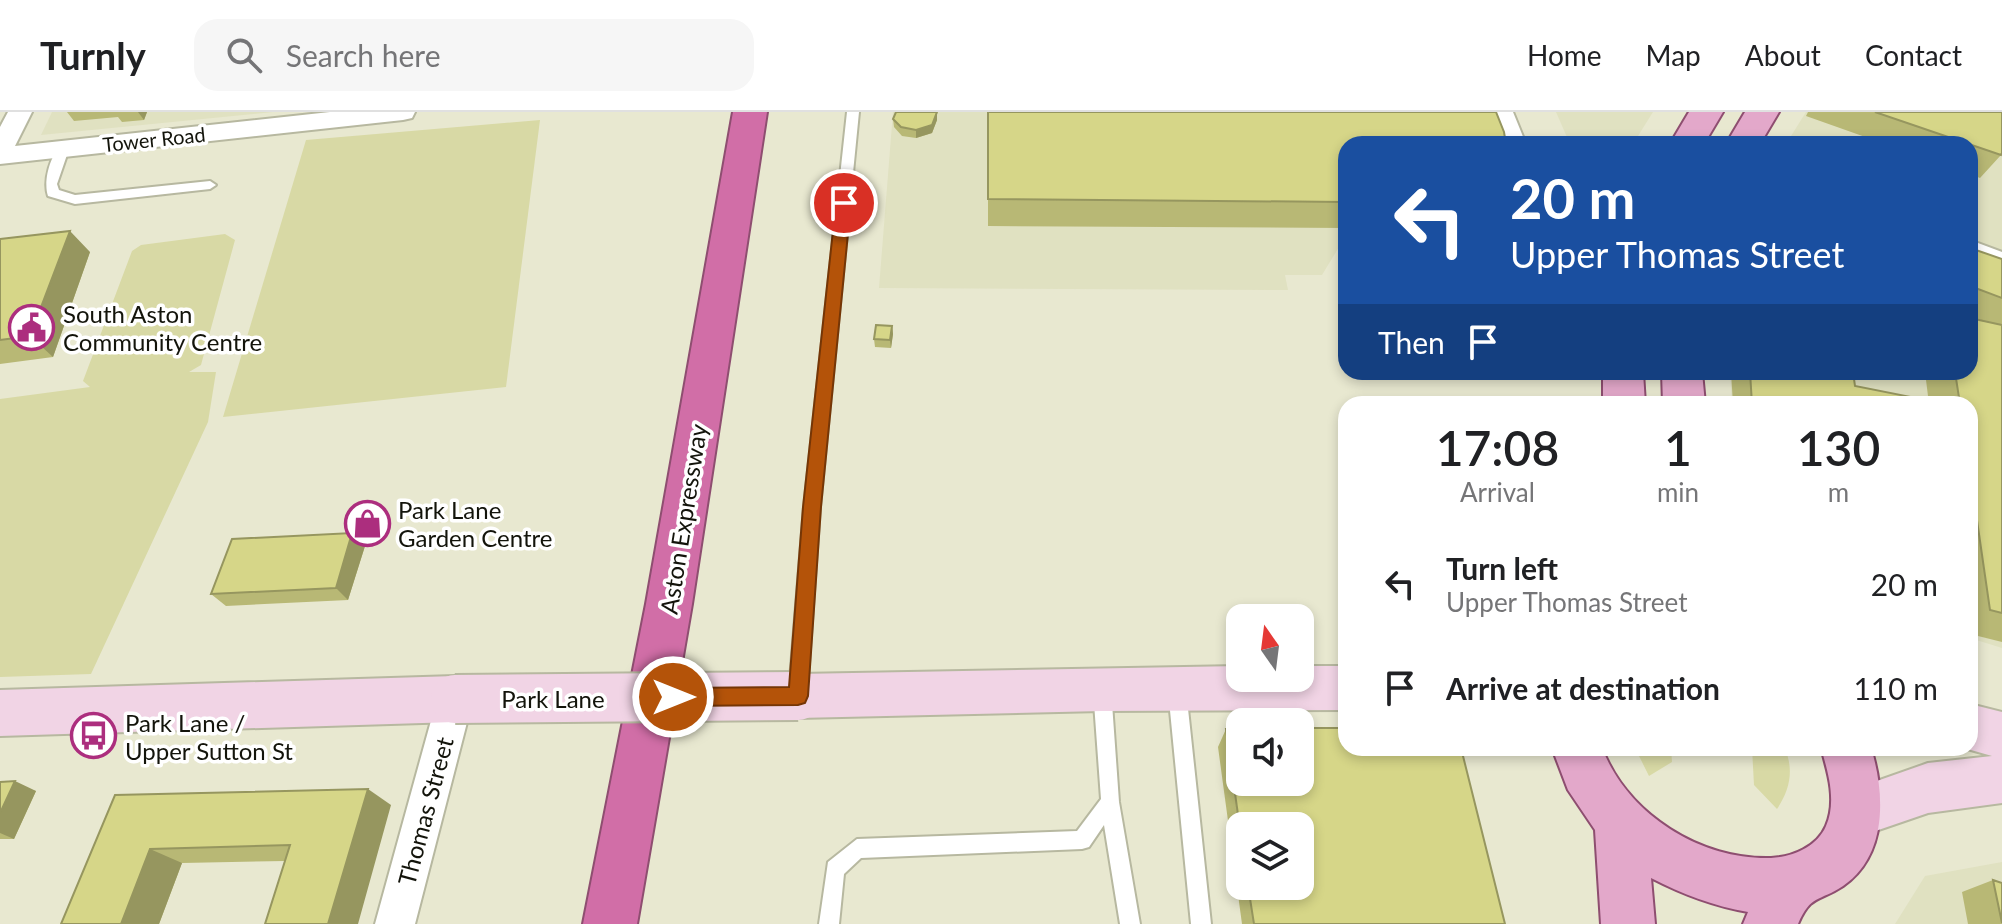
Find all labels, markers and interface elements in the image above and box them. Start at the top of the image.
search box [194,19,754,91]
text: Turnly [40,32,146,78]
icon: search [222,33,266,77]
text: Search here [286,37,441,73]
text: Home [1527,38,1602,72]
text: Map [1646,38,1701,72]
text: About [1745,38,1821,72]
text: Contact [1865,38,1962,72]
street label: Tower Road [102,122,206,156]
text: 20 m [1510,164,1635,231]
icon: left [1378,168,1482,272]
pin [810,169,878,237]
icon: arrive [822,181,866,225]
text: Upper Thomas Street [1510,232,1844,276]
place label: South Aston Community Centre [63,299,262,356]
public building icon: South Aston Community Centre [8,303,56,351]
icon: arrive [1461,320,1505,364]
text: Then [1378,324,1445,360]
text: 17:08 [1436,419,1559,476]
text: 1 [1664,419,1692,476]
text: 130 [1797,419,1880,476]
street label: Aston Expressway [654,421,712,616]
text: Arrival [1460,476,1535,508]
text: min [1657,476,1699,508]
text: m [1828,476,1849,508]
place label: Park Lane Garden Centre [398,495,553,552]
shop icon: Park Lane Garden Centre [343,499,391,547]
text: Turn left [1446,550,1558,586]
icon: left [1378,562,1422,606]
text: 20 m [1871,566,1938,602]
text: Upper Thomas Street [1446,586,1687,618]
north arrow [1226,604,1314,692]
map controls [1226,604,1314,900]
position arrow [631,655,715,739]
icon: arrive [1378,666,1422,710]
text: Arrive at destination [1446,670,1720,706]
text: 110 m [1853,670,1938,706]
street label: Park Lane [501,684,605,713]
place label: Park Lane / Upper Sutton St [125,708,293,765]
button: sound [1226,708,1314,796]
bus stop icon: Park Lane / Upper Sutton St [70,712,118,760]
street label: Thomas Street [391,733,459,888]
button: layers [1226,812,1314,900]

